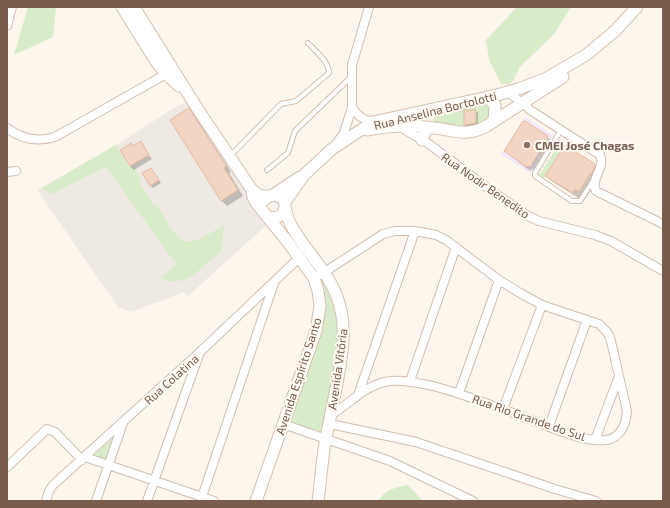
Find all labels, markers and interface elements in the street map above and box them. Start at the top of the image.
street label: Rua Anselina Bortolotti [372,88,498,132]
place label: CMEI José Chagas [535,138,634,152]
marker: CMEI José Chagas [522,140,532,150]
street label: Rua Nodir Benedito [439,149,533,221]
street label: Avenida Espírito Santo [272,315,324,436]
street label: Avenida Vitória [324,328,350,410]
street label: Rua Colatina [141,351,201,407]
street label: Rua Rio Grande do Sul [471,391,588,443]

